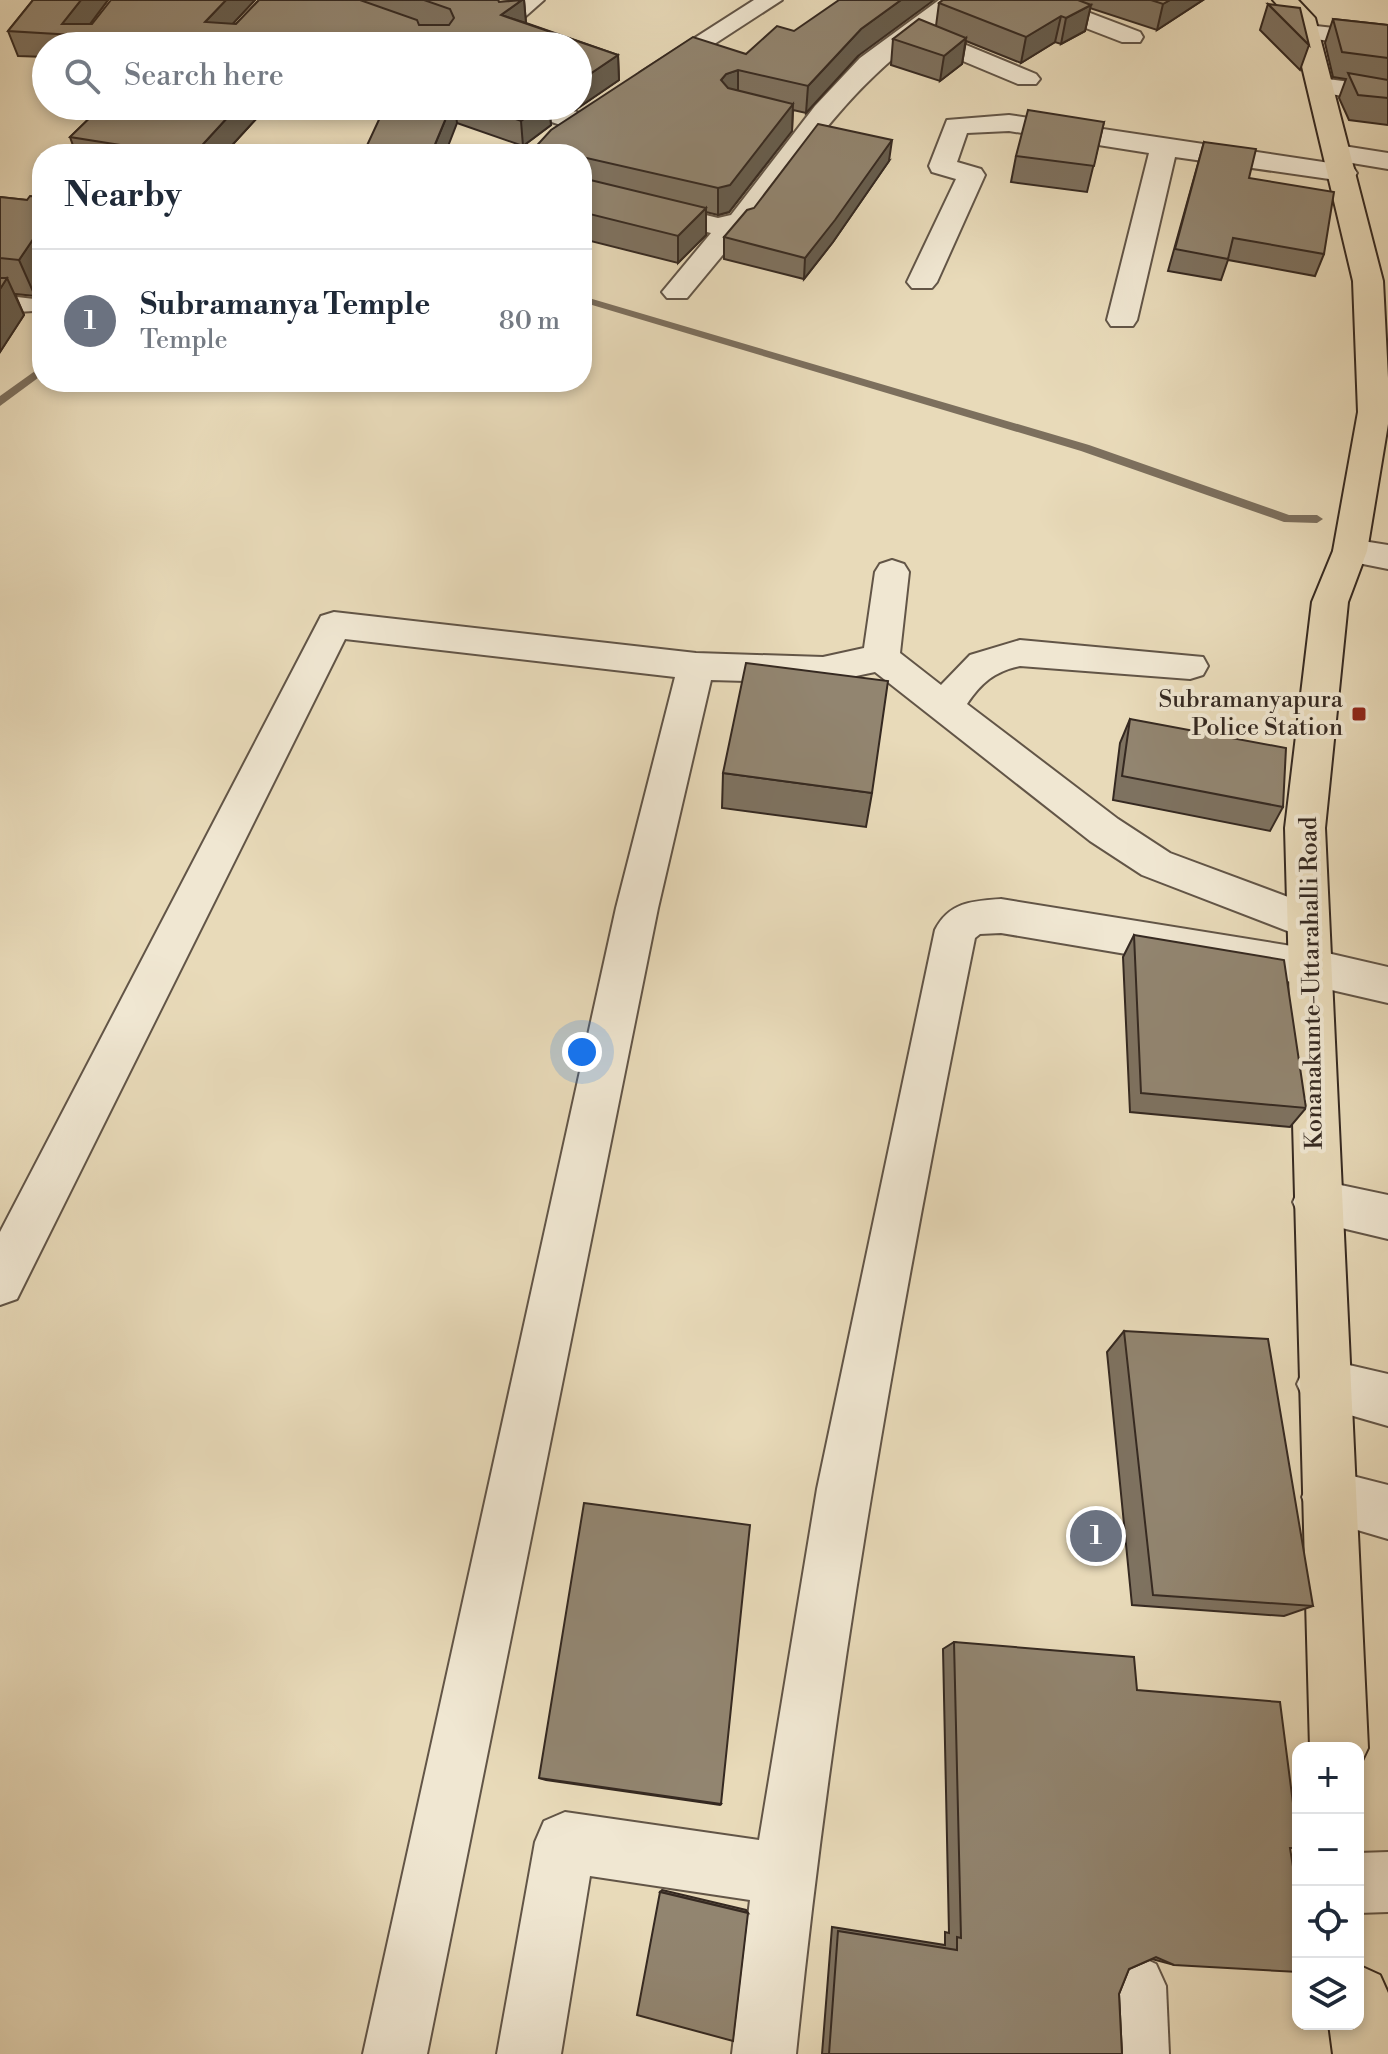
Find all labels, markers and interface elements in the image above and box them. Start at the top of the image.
search box [32,32,592,120]
icon: search [60,54,104,98]
text: Search here [124,57,284,95]
text: Nearby [64,175,182,217]
text: Subramanya Temple [140,286,430,324]
text: 1 [84,305,96,337]
text: 80 m [499,305,560,337]
text: Temple [140,324,228,356]
place label: Subramanyapura Police Station [1158,685,1344,743]
marker: Subramanyapura Police Station [1350,705,1368,723]
street label: Konanakunte-Uttarahalli Road [1294,816,1330,1150]
your location [562,1032,602,1072]
pin: 1 [1070,1506,1122,1566]
map controls [1292,1742,1364,2030]
button: + [1292,1742,1364,1814]
button: − [1292,1814,1364,1886]
button: locate [1292,1886,1364,1958]
button: layers [1292,1958,1364,2030]

